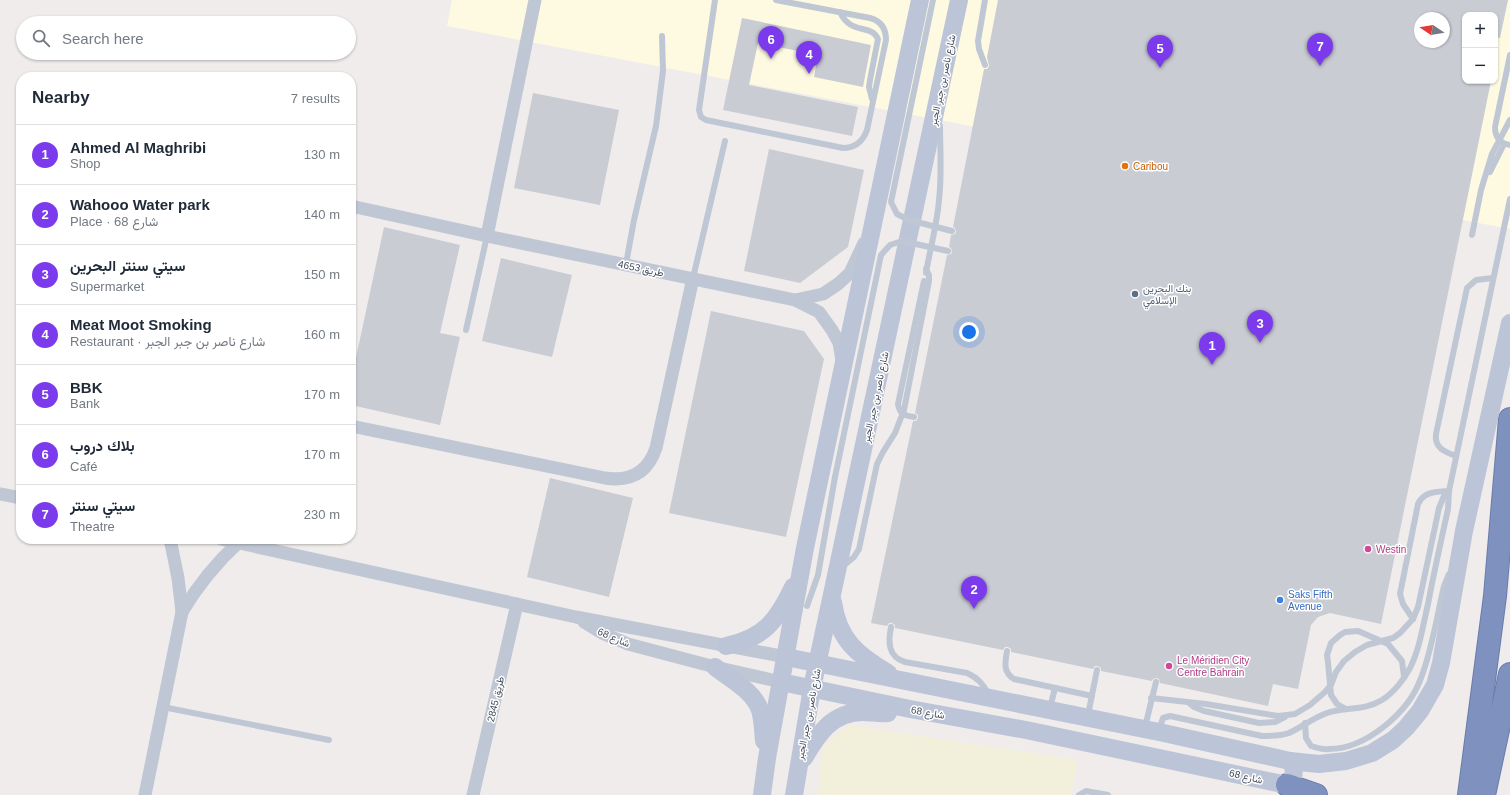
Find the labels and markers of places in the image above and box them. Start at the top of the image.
pin: 6 [758,26,784,59]
pin: 7 [1307,33,1333,66]
pin: 5 [1147,35,1173,68]
pin: 4 [796,41,822,74]
marker: Caribou [1120,161,1130,171]
place label: Caribou [1133,161,1168,172]
place label: بنك البحرين الإسلامي [1143,283,1191,309]
marker: بنك البحرين الإسلامي [1130,289,1140,299]
pin: 3 [1247,310,1273,343]
pin: 1 [1199,332,1225,365]
marker: Westin [1363,544,1373,554]
place label: Westin [1376,544,1406,555]
pin: 2 [961,576,987,609]
place label: Saks Fifth Avenue [1288,589,1332,612]
marker: Saks Fifth Avenue [1275,595,1285,605]
place label: Le Méridien City Centre Bahrain [1177,655,1249,678]
marker: Le Méridien City Centre Bahrain [1164,661,1174,671]

